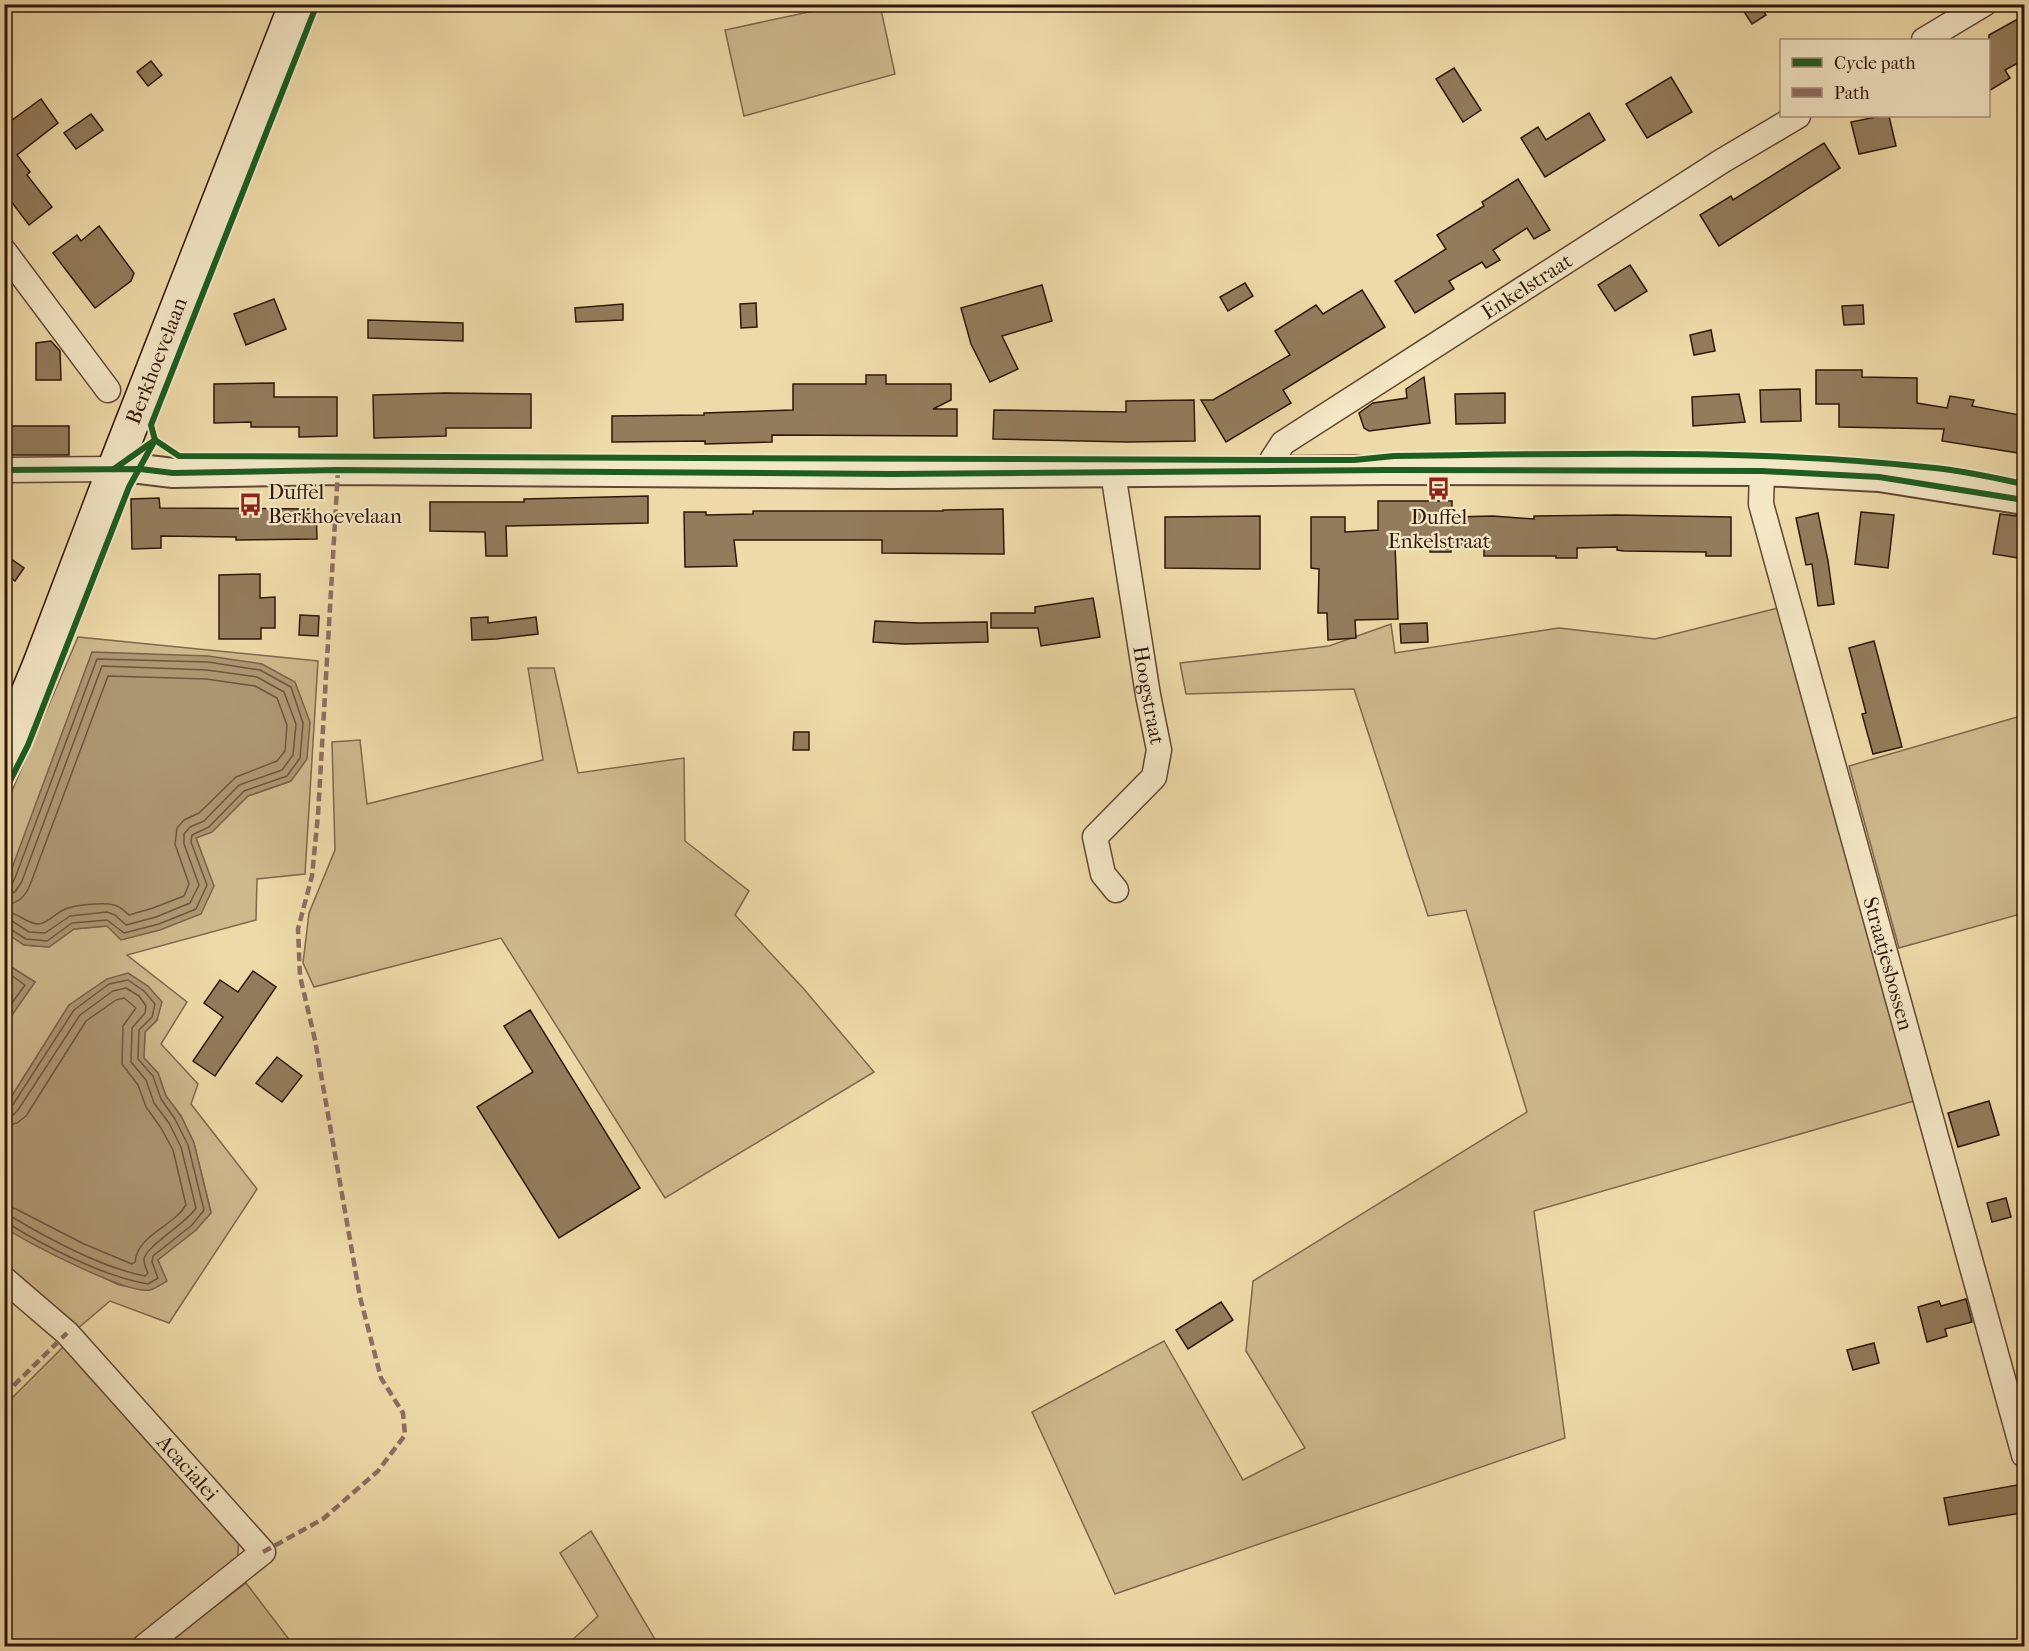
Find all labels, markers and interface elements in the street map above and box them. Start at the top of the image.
legend [1780,39,1990,117]
text: Cycle path [1834,53,1915,74]
text: Path [1834,83,1870,104]
street label: Enkelstraat [1477,248,1577,324]
street label: Berkhoevelaan [121,294,192,428]
bus stop icon: Duffel Enkelstraat [1426,476,1452,502]
place label: Duffel Berkhoevelaan [268,480,402,528]
bus stop icon: Duffel Berkhoevelaan [237,491,263,517]
place label: Duffel Enkelstraat [1388,505,1491,553]
street label: Hoogstraat [1128,644,1170,747]
street label: Straatjesbossen [1858,894,1918,1033]
street label: Acacialei [151,1429,223,1506]

